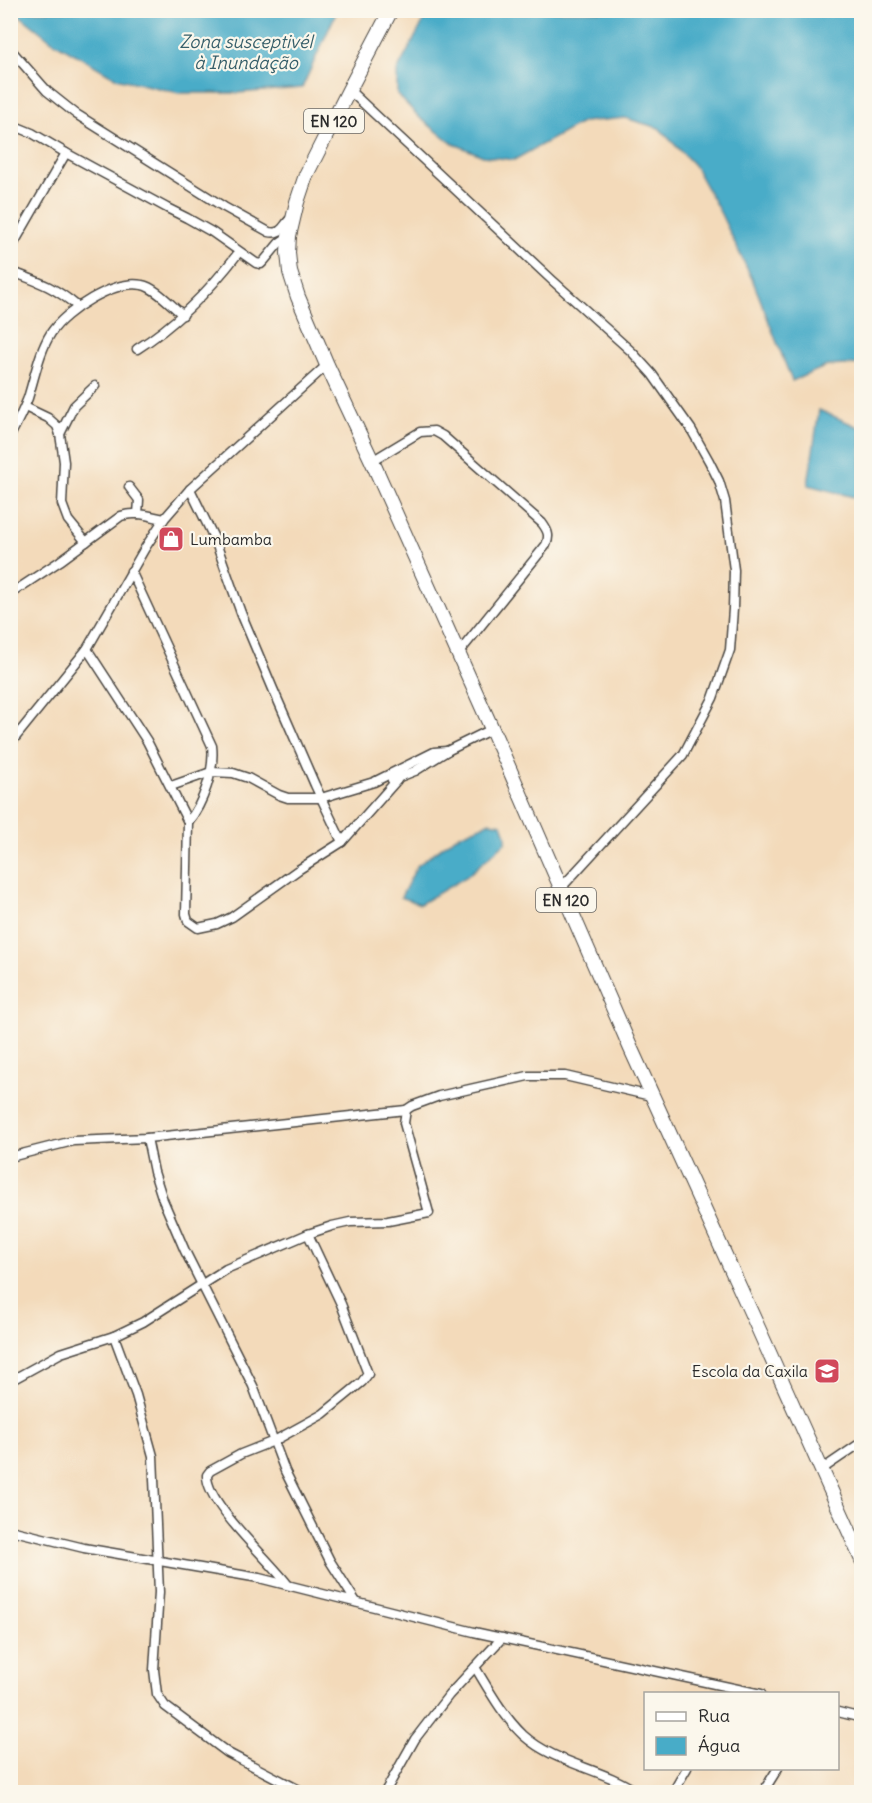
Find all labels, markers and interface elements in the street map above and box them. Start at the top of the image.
water label: Zona susceptivél à Inundação [179,30,315,74]
road number: EN 120 [304,109,364,133]
shop icon: Lumbamba [156,524,186,554]
place label: Lumbamba [190,529,272,549]
road number: EN 120 [536,888,596,912]
school or university icon: Escola da Caxila [812,1356,842,1386]
place label: Escola da Caxila [692,1361,808,1381]
legend [644,1692,839,1770]
text: Rua [698,1704,730,1727]
text: Água [698,1734,740,1757]

